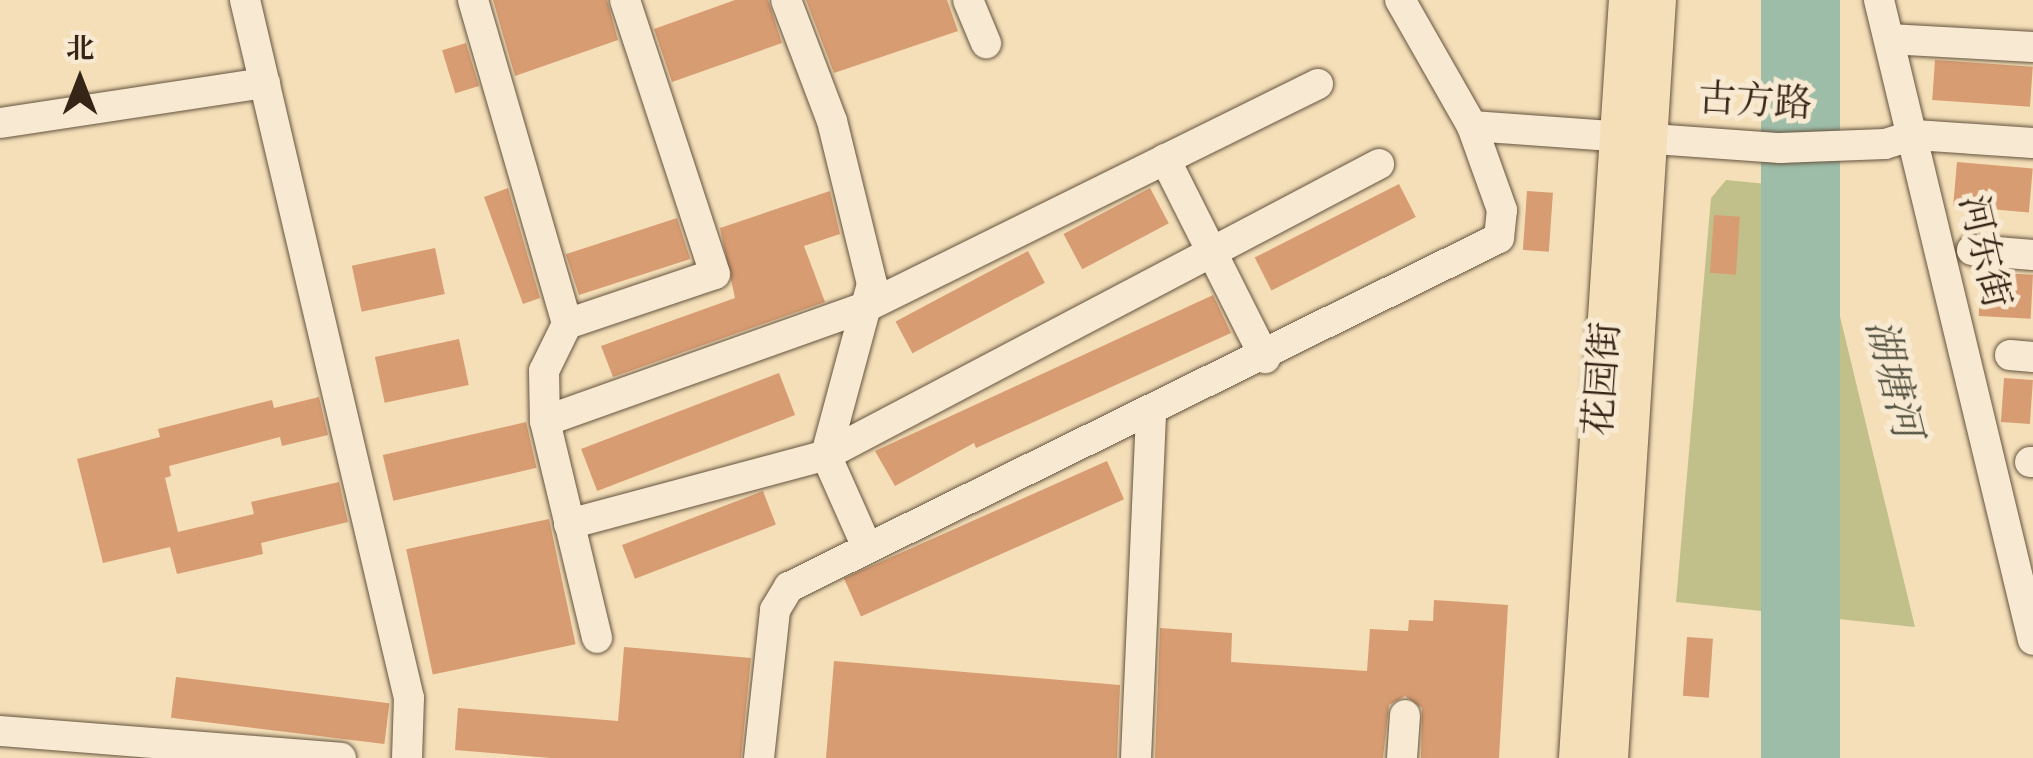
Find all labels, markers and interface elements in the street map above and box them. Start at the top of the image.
north arrow [30,30,130,130]
text: 北 [66,32,94,67]
street label: 古方路 [1697,77,1813,129]
street label: 河东街 [1948,191,2018,313]
water label: 湖塘河 [1854,315,1930,443]
street label: 花园街 [1577,321,1631,437]

